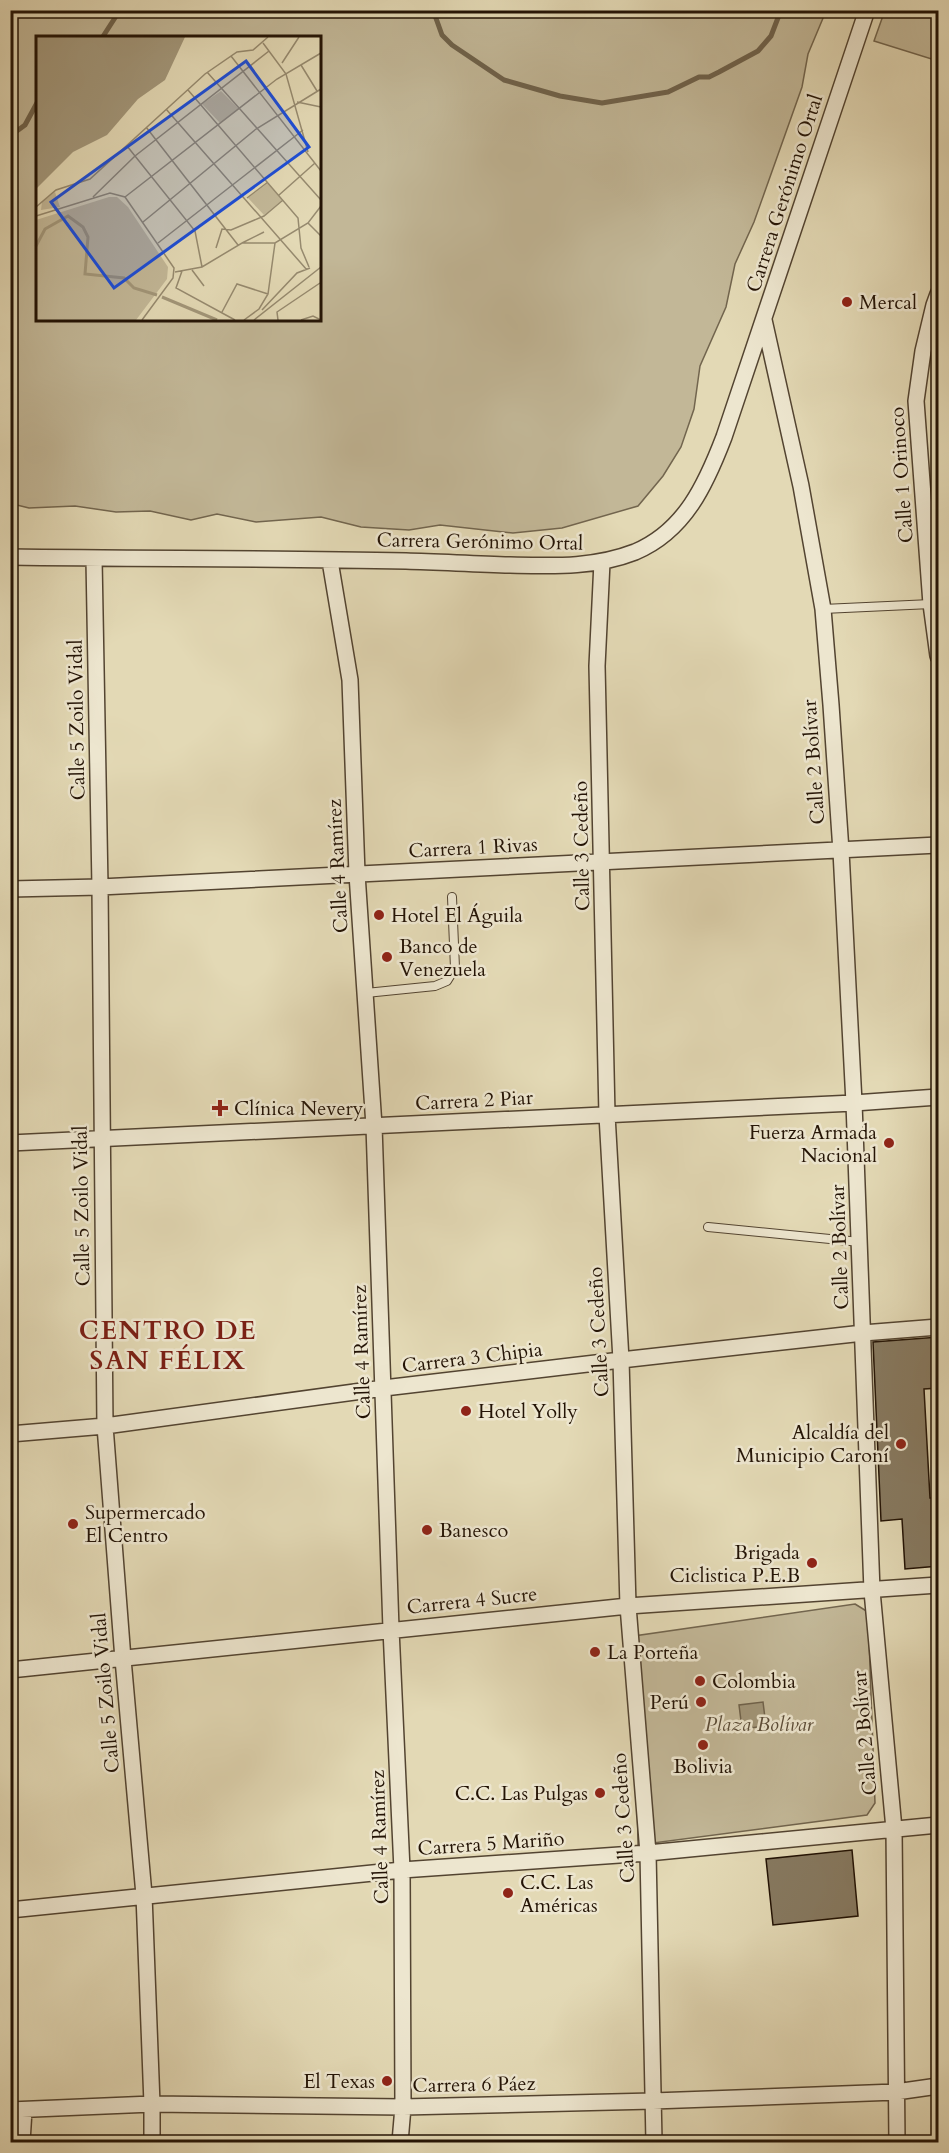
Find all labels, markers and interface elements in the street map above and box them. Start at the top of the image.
inset map [36,36,321,321]
street label: Carrera Gerónimo Ortal [740,91,829,296]
place label: Mercal [859,289,917,316]
marker: Mercal [840,295,854,309]
street label: Calle 1 Orinoco [883,406,920,544]
street label: Carrera Gerónimo Ortal [376,526,584,557]
street label: Calle 5 Zoilo Vidal [62,639,91,801]
street label: Calle 2 Bolívar [796,698,831,825]
street label: Calle 3 Cedeño [567,780,596,911]
street label: Calle 4 Ramírez [320,798,355,934]
street label: Carrera 1 Rivas [408,831,538,864]
place label: Hotel El Águila [391,902,523,929]
marker: Hotel El Águila [372,908,386,922]
place label: Banco de Venezuela [399,933,486,983]
marker: Banco de Venezuela [380,950,394,964]
street label: Carrera 2 Piar [414,1084,534,1117]
place label: Clínica Nevery [234,1095,364,1122]
marker: Clínica Nevery [211,1099,229,1117]
place label: Fuerza Armada Nacional [749,1119,877,1169]
street label: Calle 5 Zoilo Vidal [67,1125,96,1287]
marker: Fuerza Armada Nacional [882,1136,896,1150]
street label: Calle 2 Bolívar [824,1183,855,1310]
street label: Calle 3 Cedeño [582,1266,615,1398]
street label: Calle 4 Ramírez [346,1284,377,1420]
district label: CENTRO DE SAN FÉLIX [79,1313,257,1378]
street label: Carrera 3 Chipia [400,1335,544,1380]
place label: Hotel Yolly [478,1398,578,1425]
marker: Hotel Yolly [459,1404,473,1418]
place label: Alcaldía del Municipio Caroní [736,1419,889,1469]
marker: Alcaldía del Municipio Caroní [894,1437,908,1451]
place label: Supermercado El Centro [85,1499,206,1549]
marker: Supermercado El Centro [66,1517,80,1531]
place label: Banesco [439,1517,508,1544]
marker: Banesco [420,1523,434,1537]
place label: Brigada Ciclistica P.E.B [670,1539,800,1589]
marker: Brigada Ciclistica P.E.B [805,1556,819,1570]
street label: Carrera 4 Sucre [405,1580,539,1621]
street label: Calle 5 Zoilo Vidal [85,1612,126,1774]
place label: La Porteña [607,1639,699,1666]
marker: La Porteña [588,1645,602,1659]
place label: Colombia [712,1668,796,1695]
street label: Calle 2 Bolívar [846,1669,883,1797]
marker: Colombia [693,1674,707,1688]
place label: Perú [650,1689,689,1716]
marker: Perú [694,1695,708,1709]
park label: Plaza Bolívar [705,1711,815,1738]
marker: Bolivia [696,1738,710,1752]
street label: Calle 3 Cedeño [605,1752,642,1884]
place label: Bolivia [673,1753,733,1780]
street label: Calle 4 Ramírez [364,1769,395,1905]
place label: C.C. Las Pulgas [455,1780,588,1807]
marker: C.C. Las Pulgas [593,1786,607,1800]
street label: Carrera 5 Mariño [417,1825,566,1862]
place label: C.C. Las Américas [520,1869,598,1919]
marker: C.C. Las Américas [501,1886,515,1900]
place label: El Texas [303,2068,375,2095]
street label: Carrera 6 Páez [412,2070,536,2099]
marker: El Texas [380,2074,394,2088]

